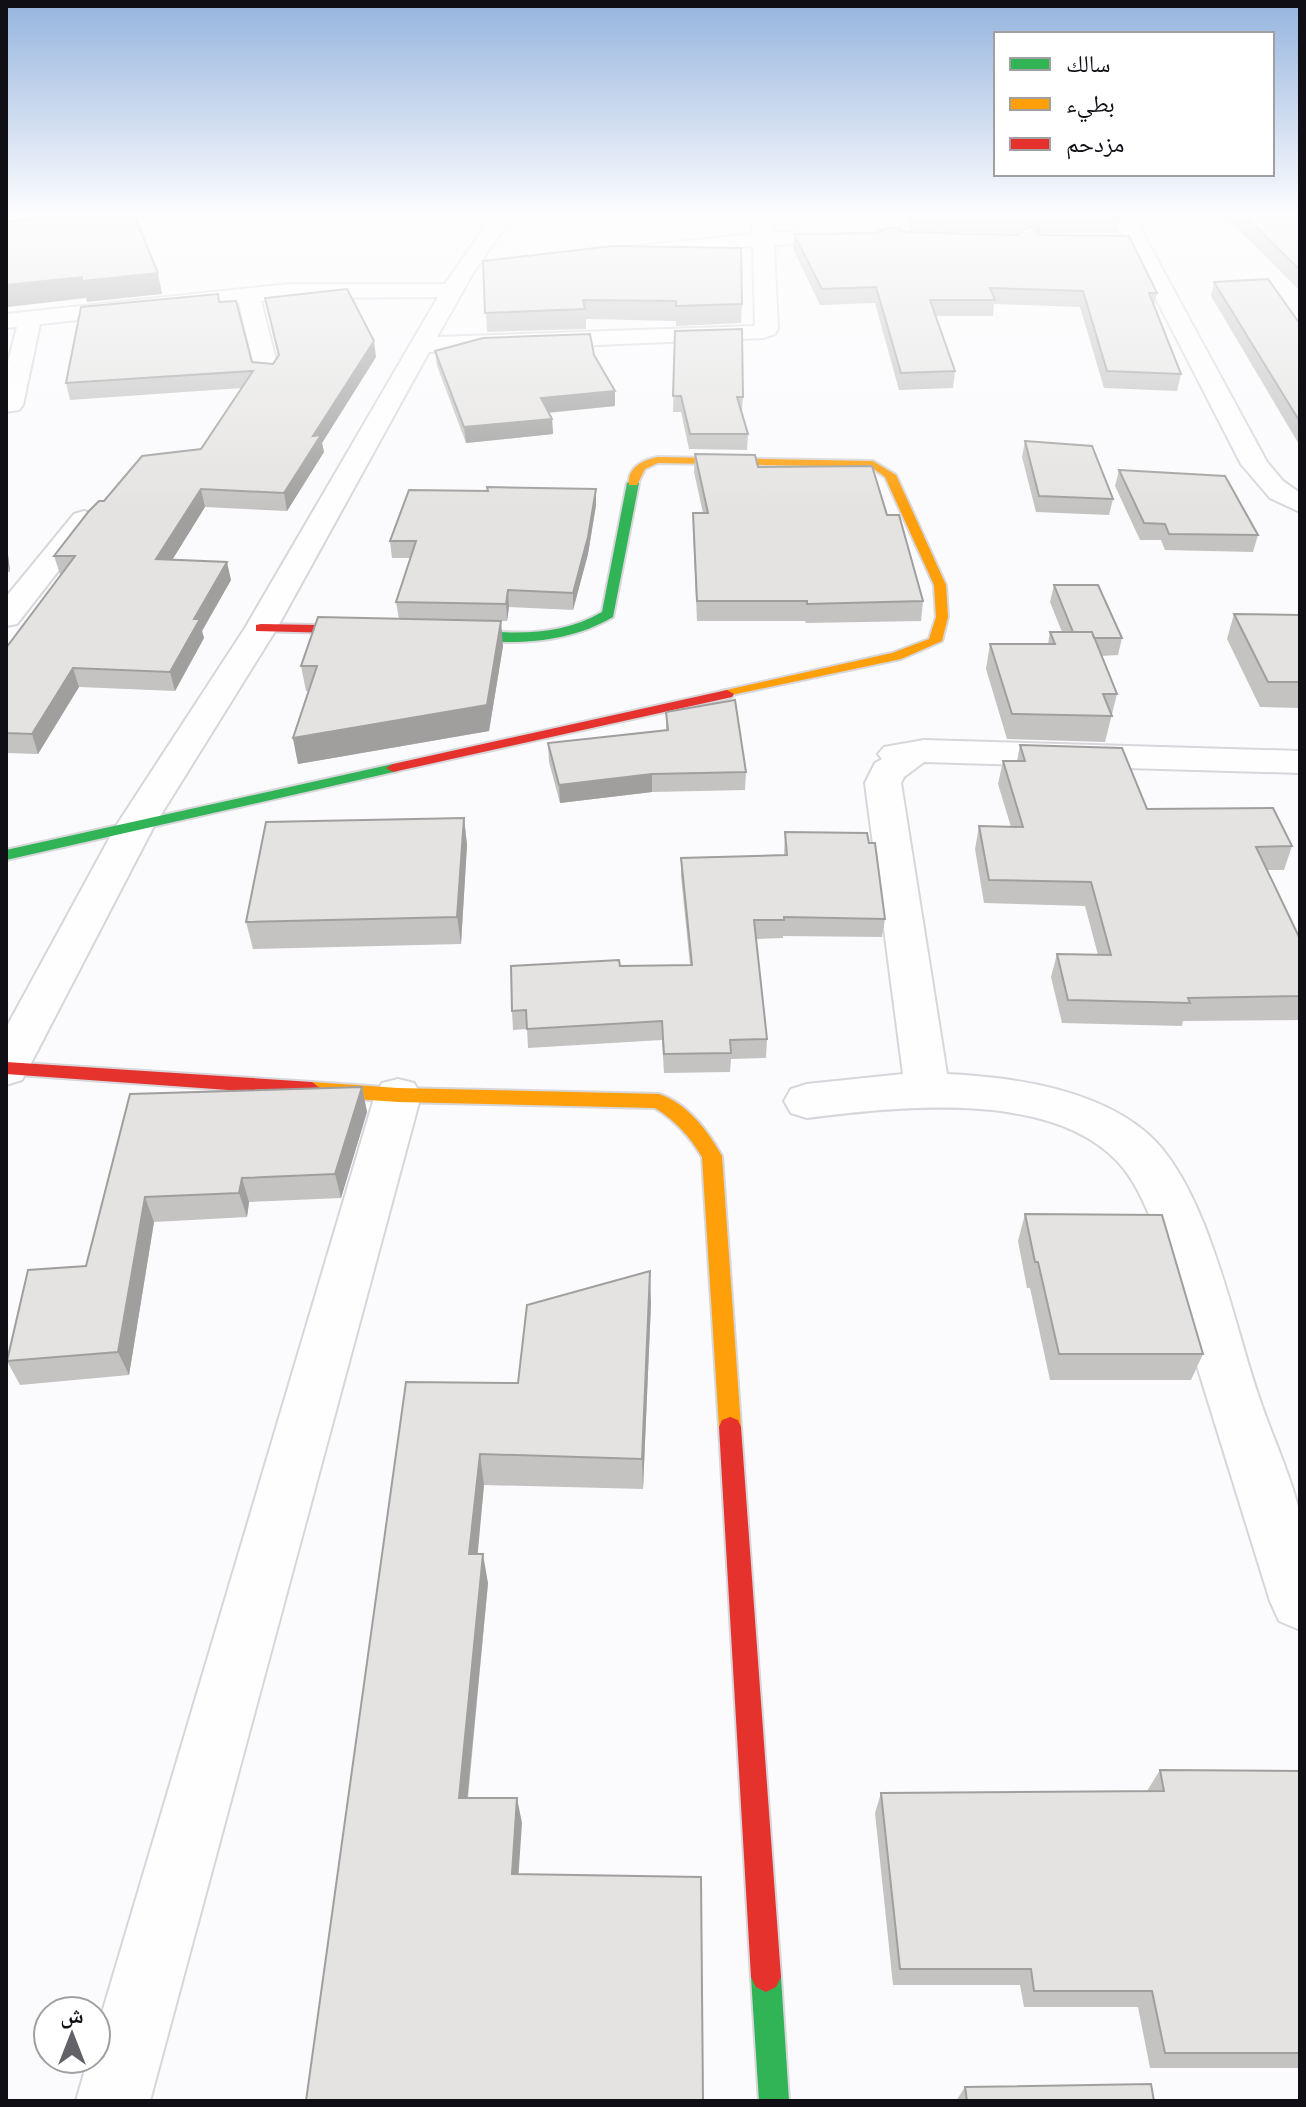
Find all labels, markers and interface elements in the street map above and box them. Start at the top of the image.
legend [994,32,1274,176]
text: سالك [1066,49,1111,78]
text: بطيء [1066,89,1115,123]
text: مزدحم [1066,129,1125,160]
north arrow [32,1995,112,2075]
text: ش [60,2002,84,2029]

